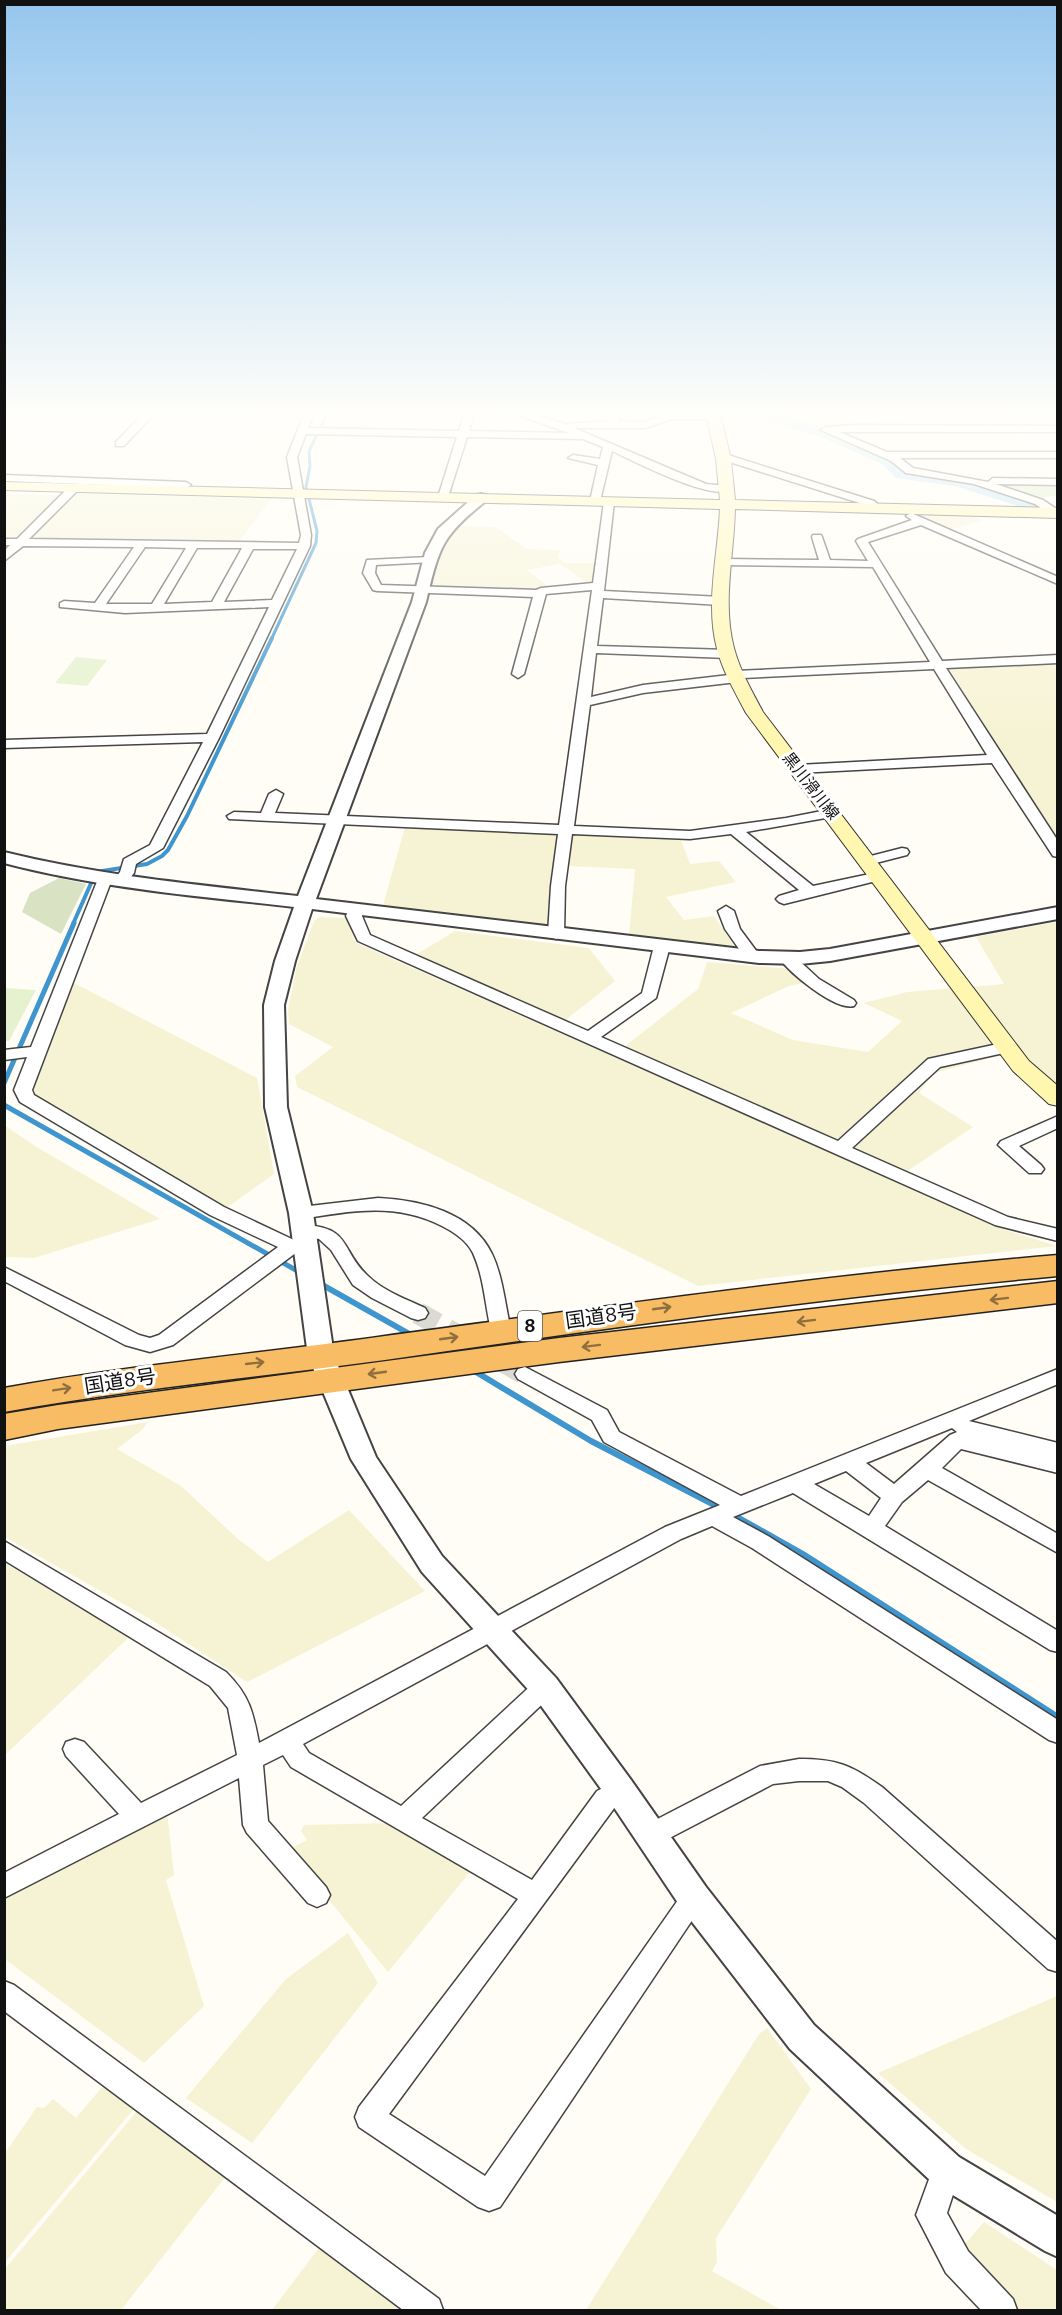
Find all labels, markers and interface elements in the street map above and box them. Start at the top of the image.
street label: 黒川滑川線 [779,749,843,823]
one-way arrow [990,1293,1010,1304]
street label: 国道8号 [564,1299,638,1333]
one-way arrow [652,1302,672,1313]
road number: 8 [518,1311,542,1341]
one-way arrow [796,1316,816,1327]
one-way arrow [438,1332,458,1343]
one-way arrow [582,1341,602,1352]
one-way arrow [245,1357,265,1368]
street label: 国道8号 [83,1364,157,1398]
one-way arrow [367,1368,387,1379]
one-way arrow [52,1384,71,1395]

